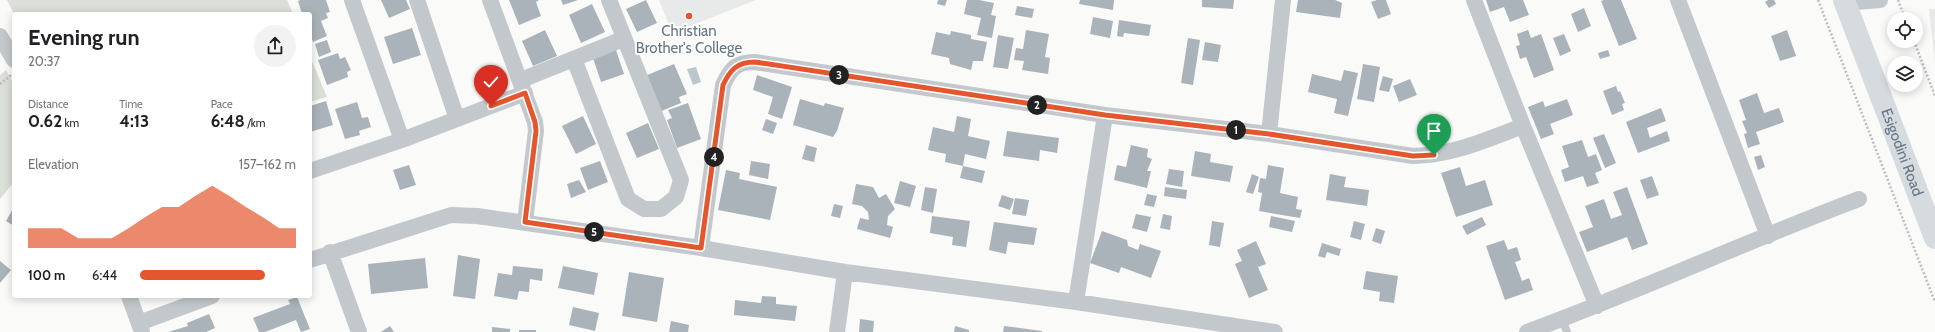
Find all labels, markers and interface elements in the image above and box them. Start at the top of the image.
marker: Christian Brother's College [684,11,694,21]
map controls [1887,12,1923,92]
button: locate [1887,12,1923,48]
place label: Christian Brother's College [636,22,742,57]
text: Evening run [28,24,140,51]
button: share [254,25,296,67]
text: 20:37 [28,53,60,69]
button: layers [1887,56,1923,92]
pin [474,65,508,106]
pin: 3 [829,65,849,85]
text: 3 [836,68,842,82]
icon: check [480,71,502,93]
pin: 2 [1027,95,1047,115]
text: Distance [28,97,69,111]
text: Time [119,97,143,111]
text: Pace [211,97,233,111]
text: 2 [1034,98,1040,112]
street label: Esigodini Road [1877,106,1927,199]
text: 0.62 [28,111,62,131]
text: 4:13 [119,111,149,131]
text: 6:48 [211,111,245,131]
pin [1417,114,1451,155]
text: km [62,116,79,130]
text: /km [245,116,265,130]
pin: 1 [1226,120,1246,140]
icon: arrive [1423,120,1445,142]
text: 1 [1234,123,1238,137]
pin: 4 [704,147,724,167]
text: 4 [711,150,717,164]
text: Elevation [28,156,79,172]
text: 157–162 m [239,156,296,172]
pin: 5 [584,222,604,242]
text: 5 [591,225,597,239]
text: 100 m [28,267,65,283]
text: 6:44 [92,267,117,283]

